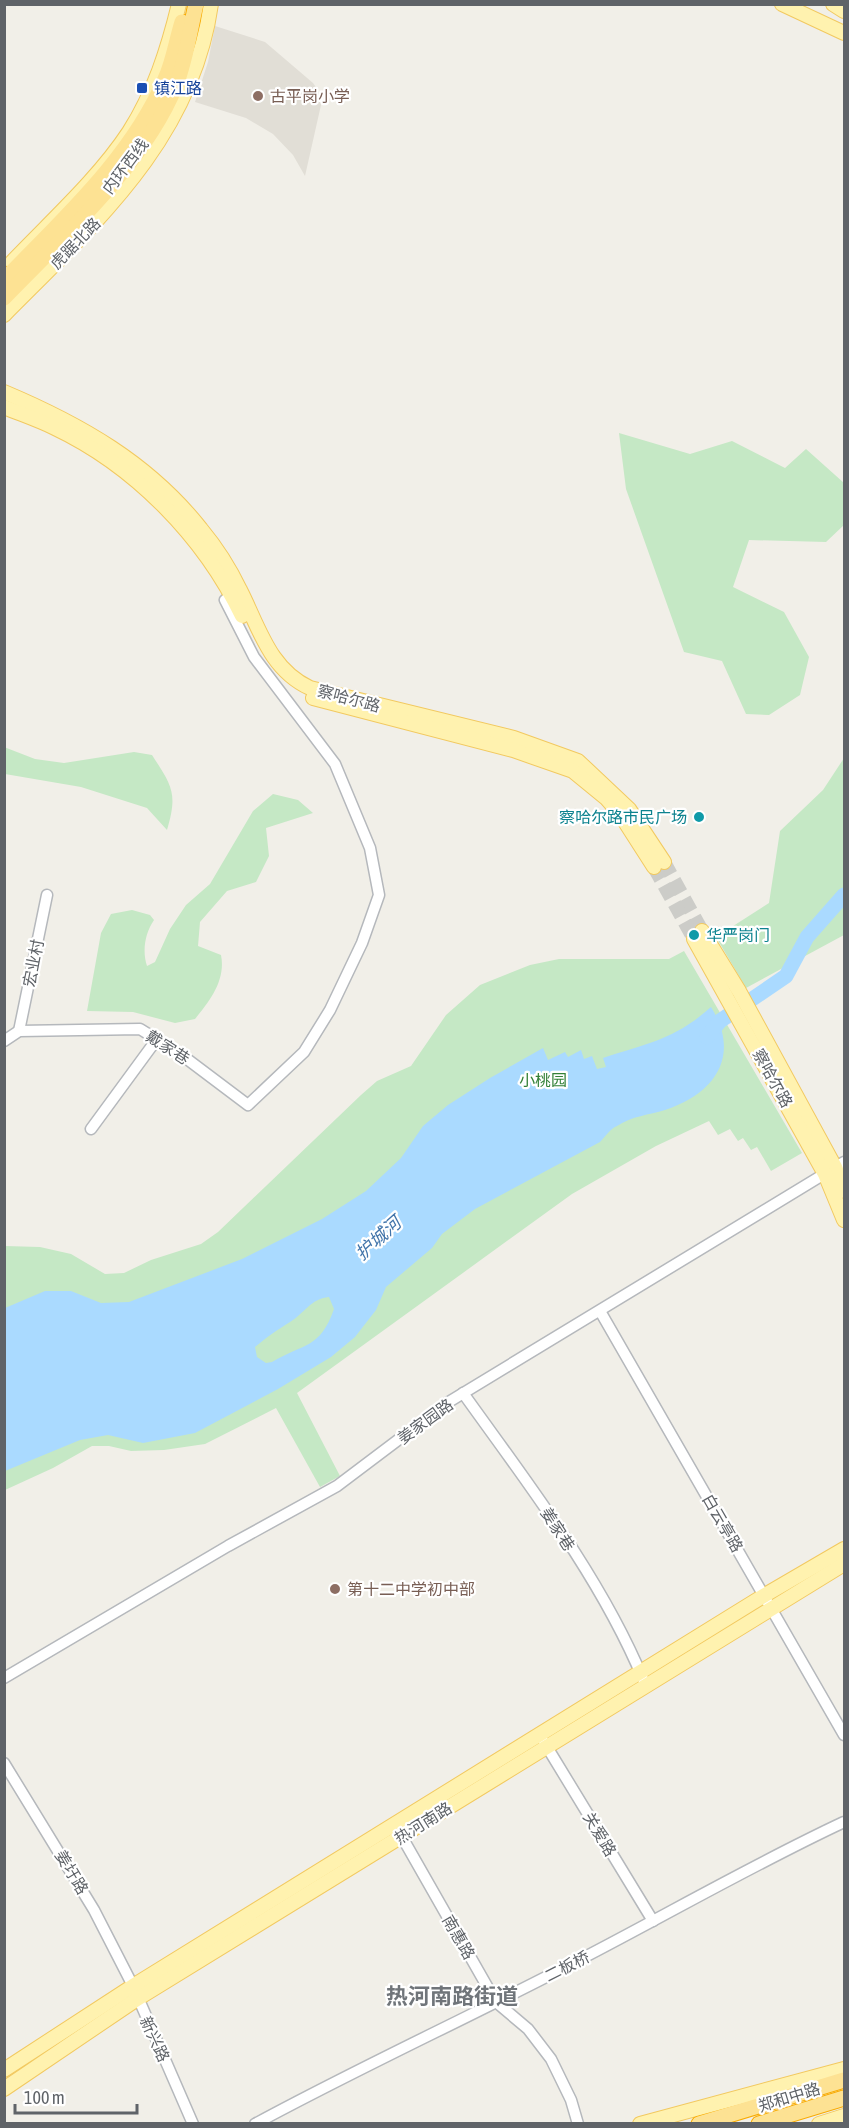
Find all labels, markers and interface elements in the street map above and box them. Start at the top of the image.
place label: 镇江路 [154,79,202,97]
marker: 镇江路 [135,81,149,95]
place label: 古平岗小学 [270,87,350,105]
marker: 古平岗小学 [251,89,265,103]
street label: 内环西线 [99,135,151,197]
street label: 虎踞北路 [46,214,104,272]
street label: 察哈尔路 [316,681,382,715]
place label: 察哈尔路市民广场 [559,808,687,826]
marker: 察哈尔路市民广场 [692,810,706,824]
place label: 华严岗门 [706,926,770,944]
marker: 华严岗门 [687,928,701,942]
street label: 宏业村 [20,938,46,988]
street label: 戴家巷 [143,1026,193,1068]
street label: 察哈尔路 [750,1046,796,1110]
park label: 小桃园 [519,1071,567,1089]
water label: 护城河 [351,1210,407,1264]
street label: 姜家园路 [394,1395,456,1447]
street label: 白云亭路 [699,1491,747,1555]
street label: 姜家巷 [537,1504,579,1554]
place label: 第十二中学初中部 [347,1580,475,1598]
marker: 第十二中学初中部 [328,1582,342,1596]
street label: 热河南路 [391,1798,455,1848]
street label: 关爱路 [580,1809,620,1859]
street label: 姜圩路 [52,1847,92,1897]
street label: 南惠路 [439,1912,479,1962]
street label: 二板桥 [542,1947,592,1985]
district label: 热河南路街道 [386,1983,518,2009]
street label: 新兴路 [137,2013,173,2065]
scale bar [15,2077,136,2115]
street label: 郑和中路 [756,2079,822,2115]
text: 100 m [24,2087,65,2108]

